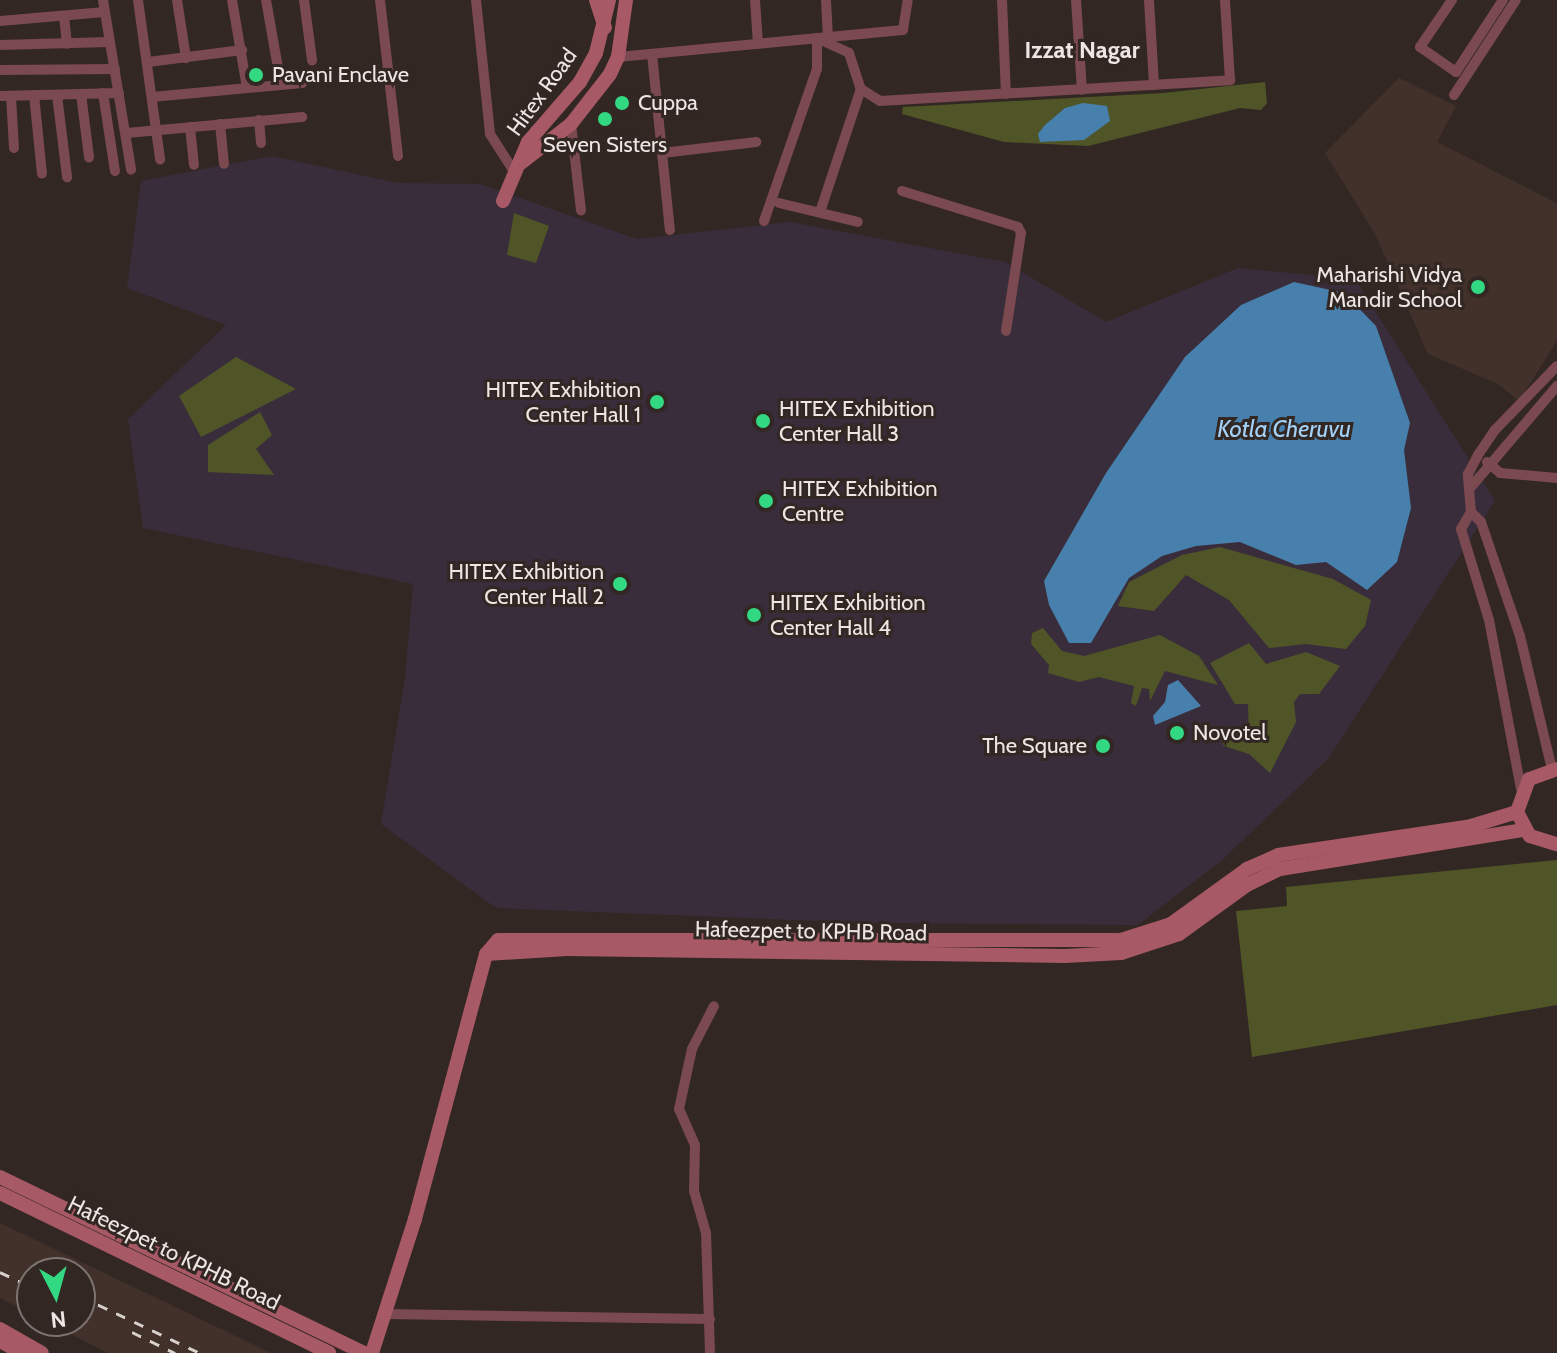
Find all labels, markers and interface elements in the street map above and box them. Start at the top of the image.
district label: Izzat Nagar [1024,36,1140,64]
street label: Hitex Road [501,43,583,141]
place label: Pavani Enclave [272,62,409,88]
marker: Pavani Enclave [247,66,265,84]
place label: Cuppa [638,90,698,116]
marker: Cuppa [613,94,631,112]
marker: Seven Sisters [596,110,614,128]
place label: Seven Sisters [543,132,667,158]
place label: Maharishi Vidya Mandir School [1316,261,1462,312]
marker: Maharishi Vidya Mandir School [1469,278,1487,296]
place label: HITEX Exhibition Center Hall 1 [485,376,641,428]
marker: HITEX Exhibition Center Hall 1 [648,393,666,411]
place label: HITEX Exhibition Center Hall 3 [779,395,935,446]
marker: HITEX Exhibition Center Hall 3 [754,412,772,430]
water label: Kotla Cheruvu [1217,415,1351,443]
place label: HITEX Exhibition Centre [782,475,938,526]
marker: HITEX Exhibition Centre [757,492,775,510]
place label: HITEX Exhibition Center Hall 2 [448,558,604,610]
marker: HITEX Exhibition Center Hall 2 [611,575,629,593]
place label: HITEX Exhibition Center Hall 4 [770,589,926,640]
marker: HITEX Exhibition Center Hall 4 [745,606,763,624]
place label: Novotel [1193,720,1266,746]
marker: Novotel [1168,724,1186,742]
place label: The Square [982,733,1087,759]
marker: The Square [1094,737,1112,755]
street label: Hafeezpet to KPHB Road [695,916,927,946]
street label: Hafeezpet to KPHB Road [64,1190,284,1316]
north arrow [16,1257,96,1337]
text: N [49,1305,68,1334]

